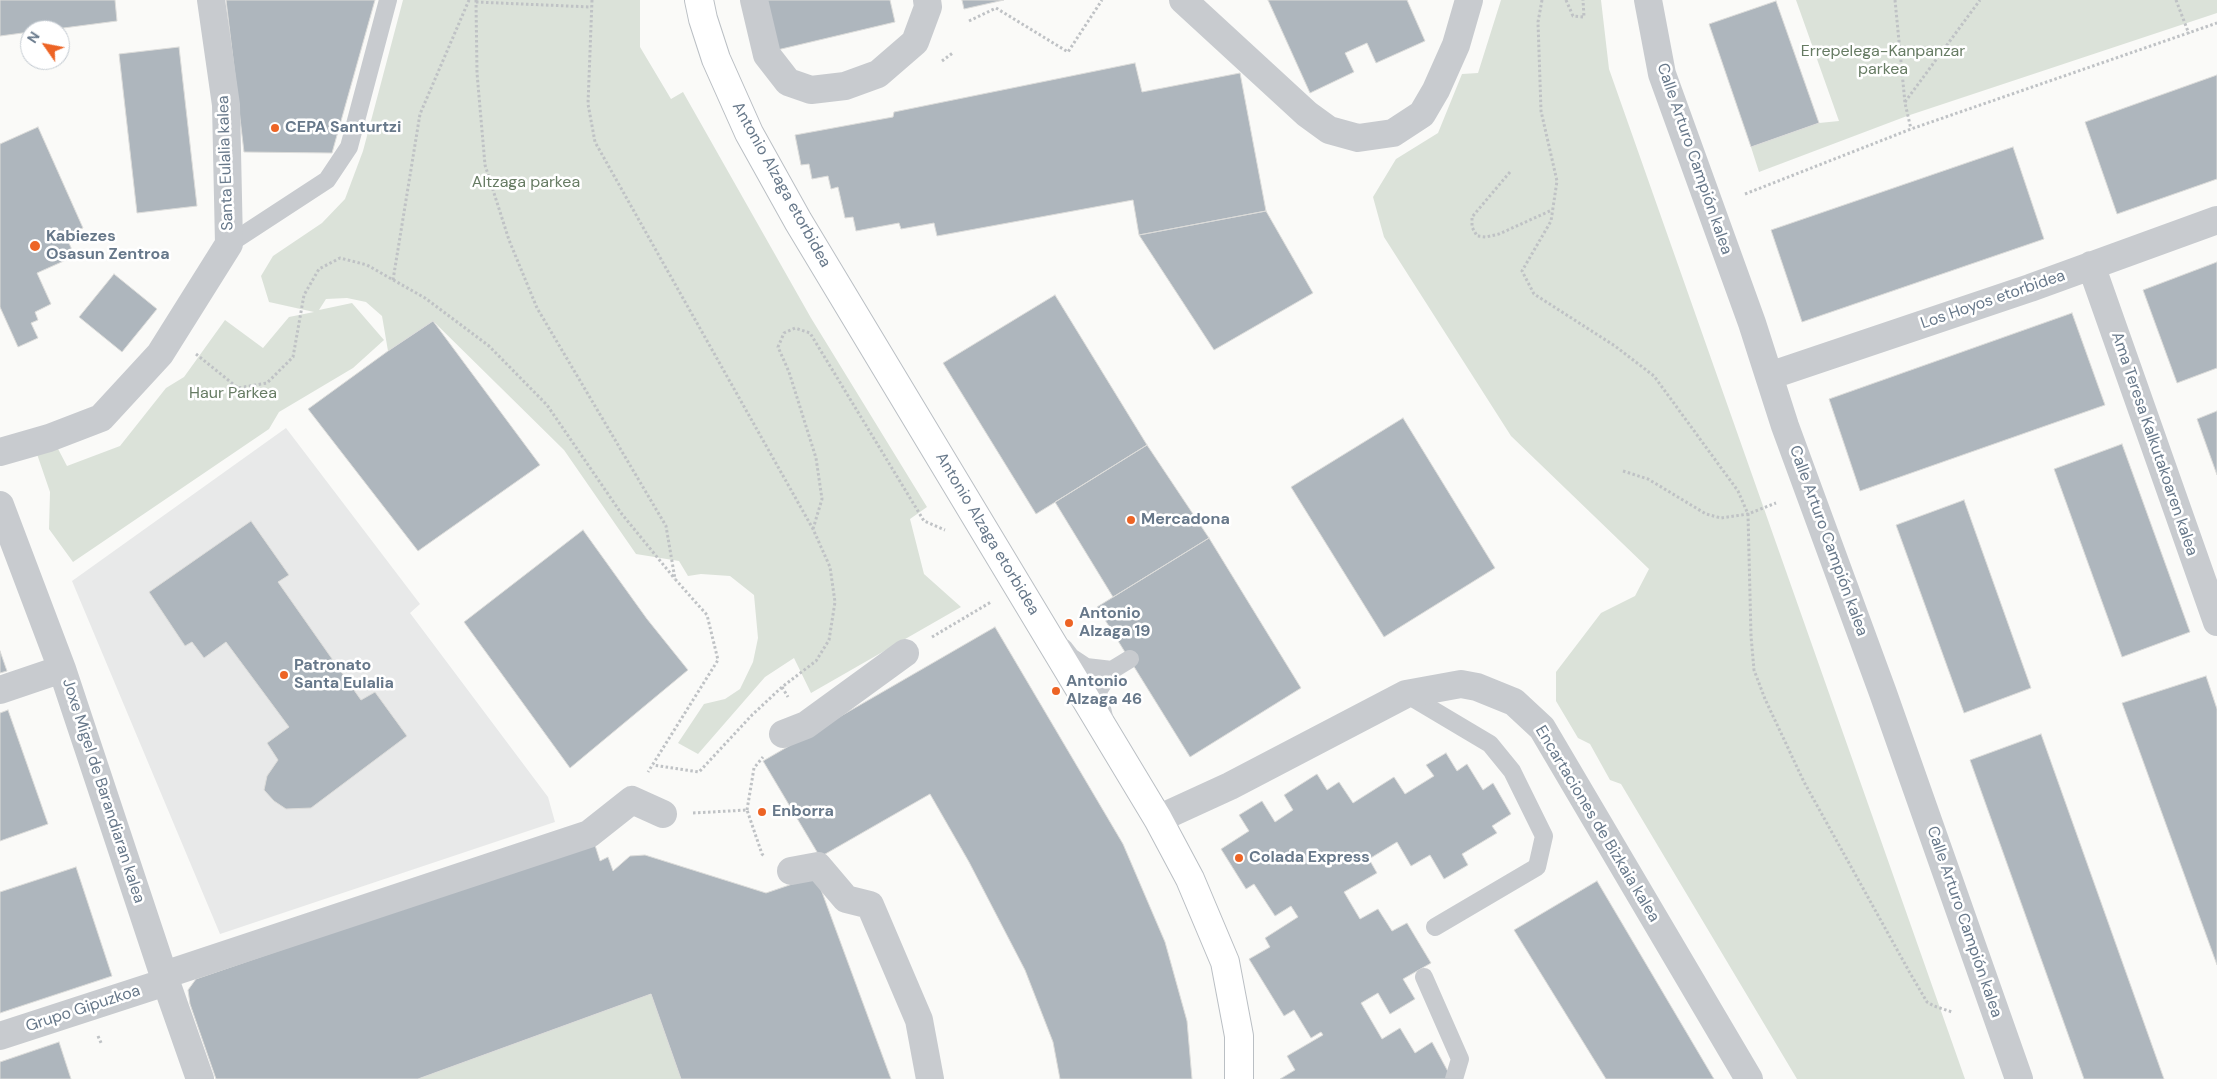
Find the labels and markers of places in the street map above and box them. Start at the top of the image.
place label: CEPA Santurtzi [285,118,401,138]
marker: CEPA Santurtzi [269,122,281,134]
place label: Kabiezes Osasun Zentroa [46,227,170,265]
marker: Kabiezes Osasun Zentroa [28,239,42,253]
place label: Mercadona [1141,510,1230,530]
marker: Mercadona [1125,514,1137,526]
place label: Antonio Alzaga 19 [1079,604,1150,642]
marker: Antonio Alzaga 19 [1063,617,1075,629]
place label: Patronato Santa Eulalia [294,656,394,694]
marker: Patronato Santa Eulalia [278,669,290,681]
place label: Antonio Alzaga 46 [1066,672,1142,710]
marker: Antonio Alzaga 46 [1050,685,1062,697]
place label: Enborra [772,802,834,822]
marker: Enborra [756,806,768,818]
place label: Colada Express [1249,848,1370,868]
marker: Colada Express [1233,852,1245,864]

